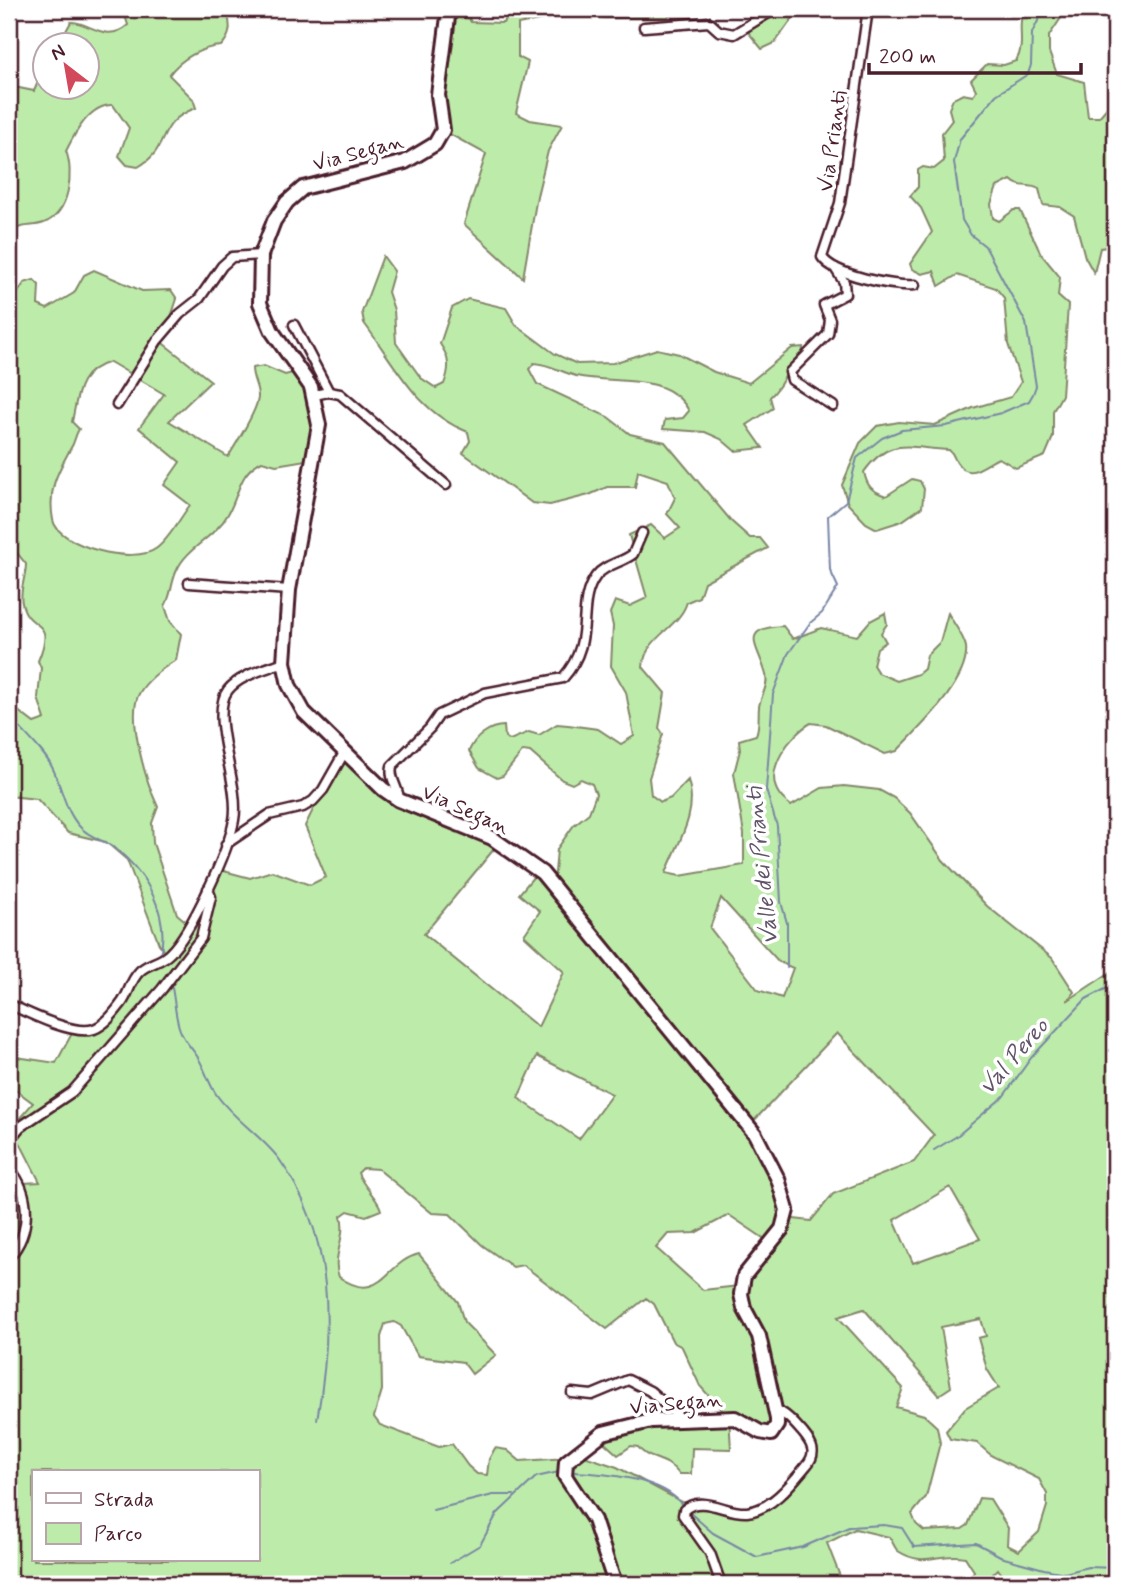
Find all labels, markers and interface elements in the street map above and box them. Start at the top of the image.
north arrow [32,32,102,102]
scale bar [869,32,1080,76]
text: N [46,39,70,67]
text: 200 m [879,43,936,71]
street label: Via Prianti [812,89,854,194]
street label: Via Segan [310,127,408,180]
street label: Via Segan [417,778,514,844]
water label: Valle dei Prianti [739,783,786,946]
water label: Val Pereo [973,1012,1057,1102]
street label: Via Segan [629,1386,724,1424]
legend [32,1470,259,1562]
text: Strada [94,1486,154,1514]
text: Parco [94,1520,142,1548]

